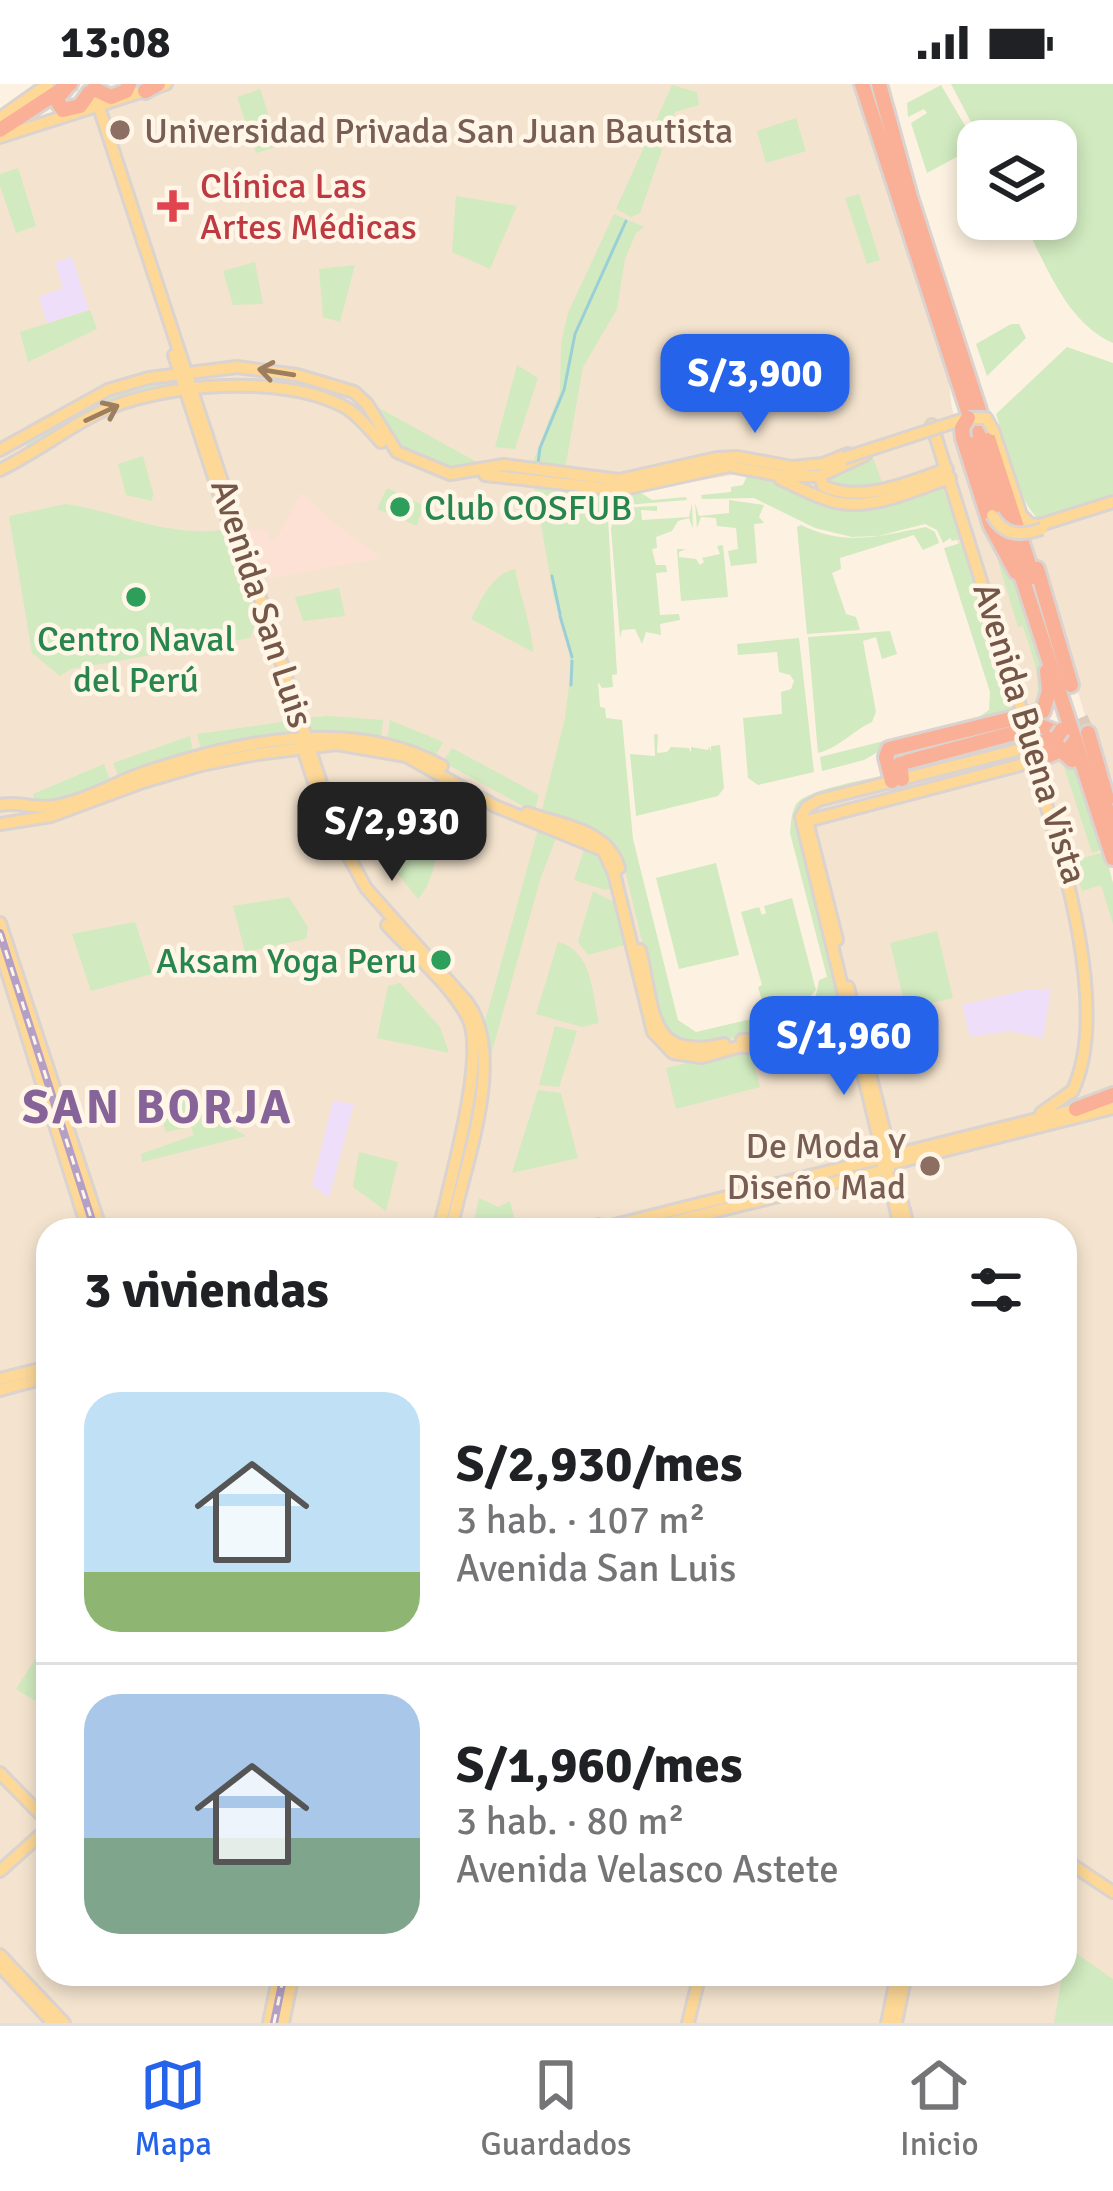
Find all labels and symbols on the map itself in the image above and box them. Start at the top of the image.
place label: Universidad Privada San Juan Bautista [144,109,733,154]
marker: Universidad Privada San Juan Bautista [107,117,133,143]
place label: Clínica Las Artes Médicas [200,164,417,250]
marker: Clínica Las Artes Médicas [157,190,189,222]
pin: S/3,900 [644,334,866,436]
one-way arrow [258,360,297,383]
one-way arrow [83,401,119,423]
street label: Avenida San Luis [200,473,323,733]
place label: Club COSFUB [424,486,632,531]
marker: Club COSFUB [387,494,413,520]
street label: Avenida Buena Vista [962,578,1097,889]
marker: Centro Naval del Perú [123,584,149,610]
place label: Centro Naval del Perú [37,617,235,703]
pin: S/2,930 [281,782,503,884]
place label: Aksam Yoga Peru [156,939,417,984]
marker: Aksam Yoga Peru [428,947,454,973]
pin: S/1,960 [733,996,955,1098]
district label: SAN BORJA [22,1078,294,1137]
place label: De Moda Y Diseño Mad [727,1124,906,1210]
marker: De Moda Y Diseño Mad [917,1153,943,1179]

